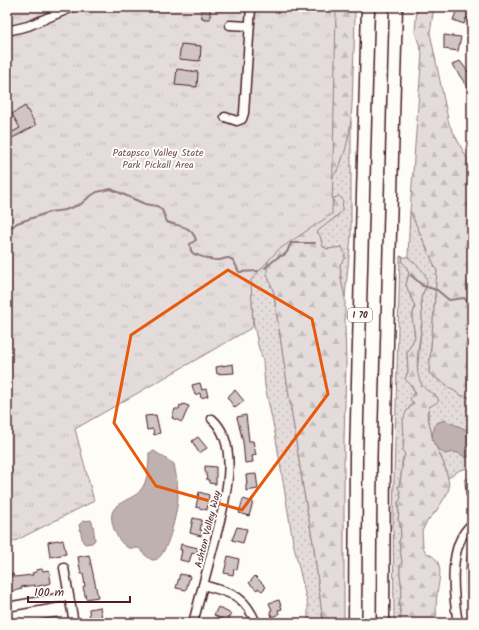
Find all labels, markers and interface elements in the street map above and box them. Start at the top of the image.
park label: Patapsco Valley State Park Pickall Area [112,145,204,173]
road number: I 70 [348,308,372,322]
street label: Ashton Valley Way [191,489,225,569]
scale bar [28,578,130,604]
text: 100 m [34,583,65,602]

